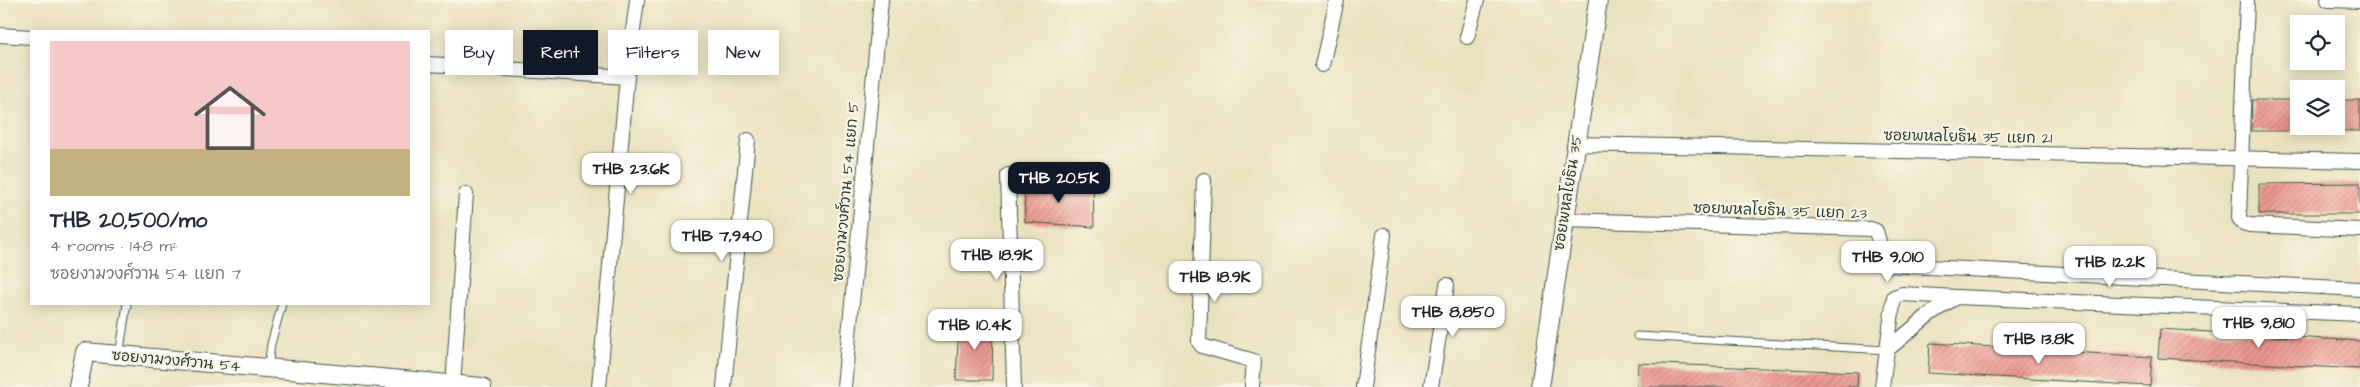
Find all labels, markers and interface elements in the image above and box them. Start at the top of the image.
map controls [2290,15,2345,135]
button: locate [2290,15,2345,70]
chip: Buy [445,30,513,75]
chip: Rent [523,30,598,75]
chip: Filters [608,30,698,75]
chip: New [708,30,779,75]
icon: home [185,73,275,163]
button: layers [2290,80,2345,135]
street label: ซอยงามวงศ์วาน 54 แยก 5 [828,101,864,283]
street label: ซอยพหลโยธิน 35 แยก 21 [1883,125,2053,149]
street label: ซอยพหลโยธิน 35 [1548,133,1588,252]
pin: THB 23.6K [574,152,688,195]
text: THB 23.6K [593,158,669,180]
pin: THB 20.5K [1002,162,1116,204]
text: THB 20.5K [1019,167,1099,189]
street label: ซอยพหลโยธิน 35 แยก 23 [1692,197,1868,225]
text: THB 20,500/mo [50,206,207,235]
pin: THB 7,940 [665,220,779,262]
text: THB 7,940 [682,225,762,247]
text: 4 rooms · 148 m² [50,235,178,257]
pin: THB 18.9K [940,238,1054,281]
pin: THB 9,010 [1831,240,1945,283]
text: THB 18.9K [962,244,1032,266]
text: THB 9,010 [1852,246,1924,268]
pin: THB 12.2K [2053,246,2167,288]
text: THB 12.2K [2075,251,2145,273]
pin: THB 18.9K [1158,260,1272,303]
text: ซอยงามวงศ์วาน 54 แยก 7 [50,263,241,285]
text: THB 18.9K [1180,266,1250,288]
pin: THB 8,850 [1396,296,1510,338]
text: THB 8,850 [1412,301,1494,323]
pin: THB 9,810 [2202,306,2316,349]
pin: THB 10.4K [918,308,1032,351]
text: THB 9,810 [2223,312,2295,334]
text: THB 10.4K [939,314,1011,336]
pin: THB 13.8K [1982,322,2096,365]
text: THB 13.8K [2004,328,2074,350]
street label: ซอยงามวงศ์วาน 54 [111,345,241,377]

